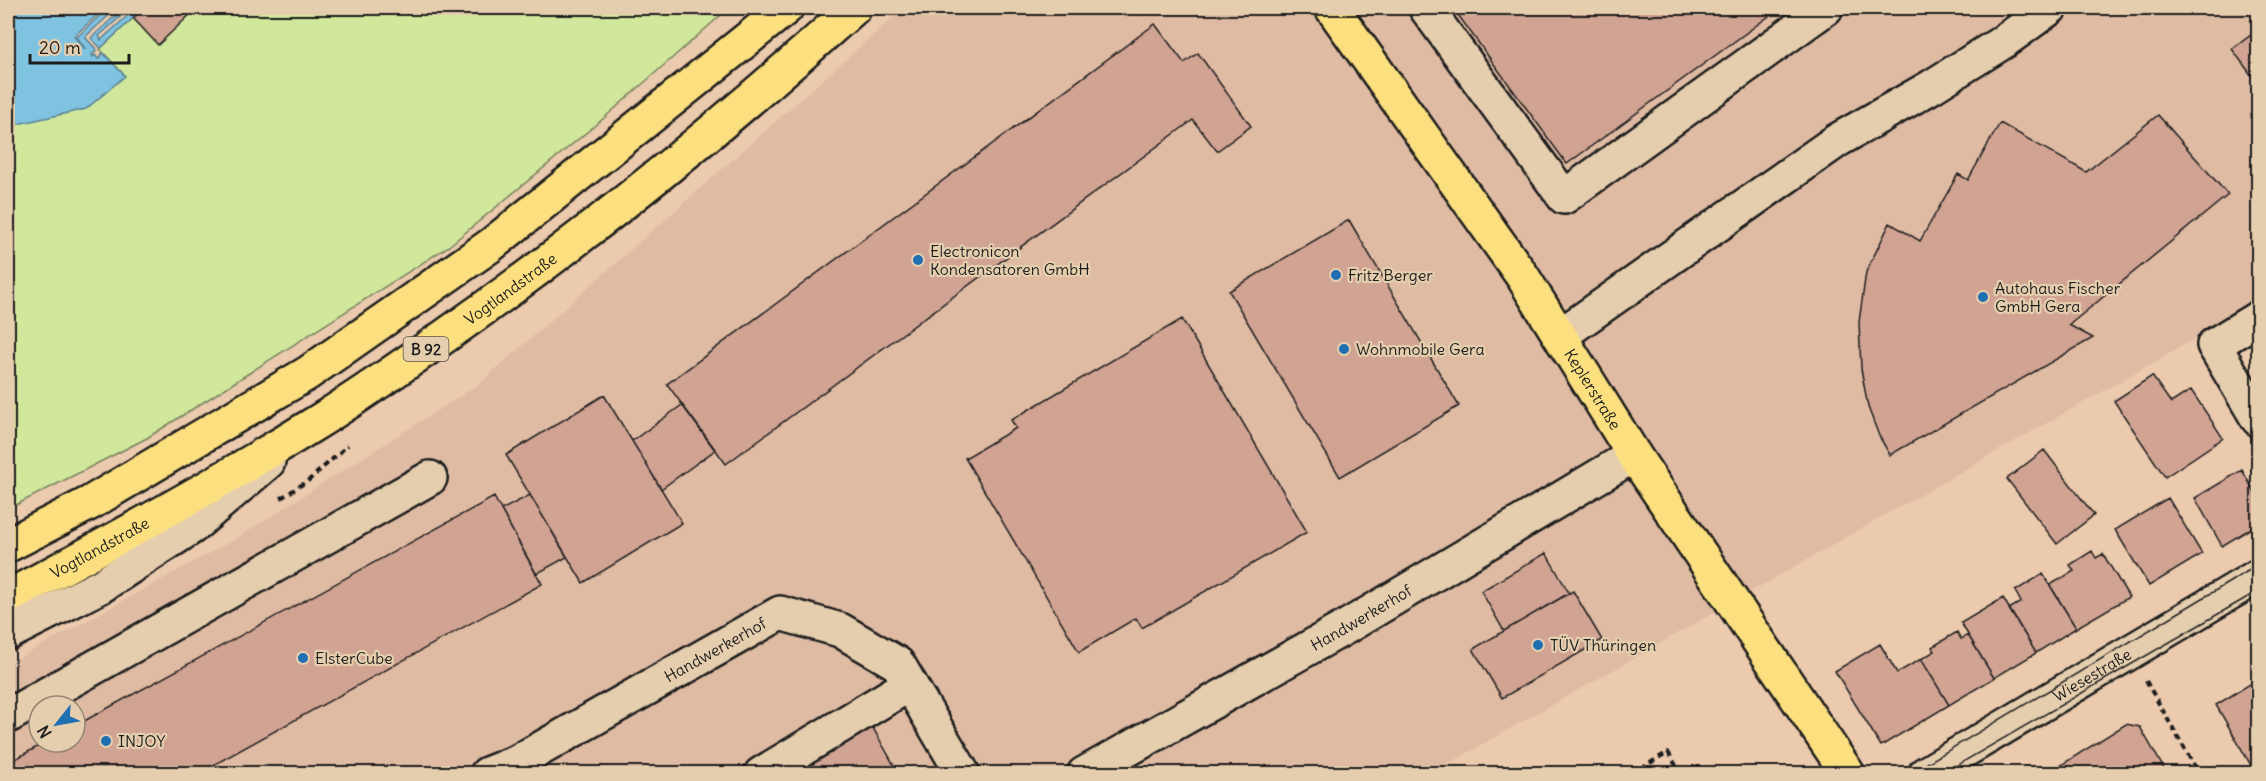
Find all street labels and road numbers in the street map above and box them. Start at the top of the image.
street label: Vogtlandstraße [460,248,561,329]
road number: B 92 [404,337,448,361]
street label: Keplerstraße [1560,345,1626,433]
street label: Vogtlandstraße [47,513,153,583]
street label: Handwerkerhof [1307,580,1416,655]
street label: Handwerkerhof [661,613,770,686]
street label: Wiesestraße [2049,644,2135,706]

